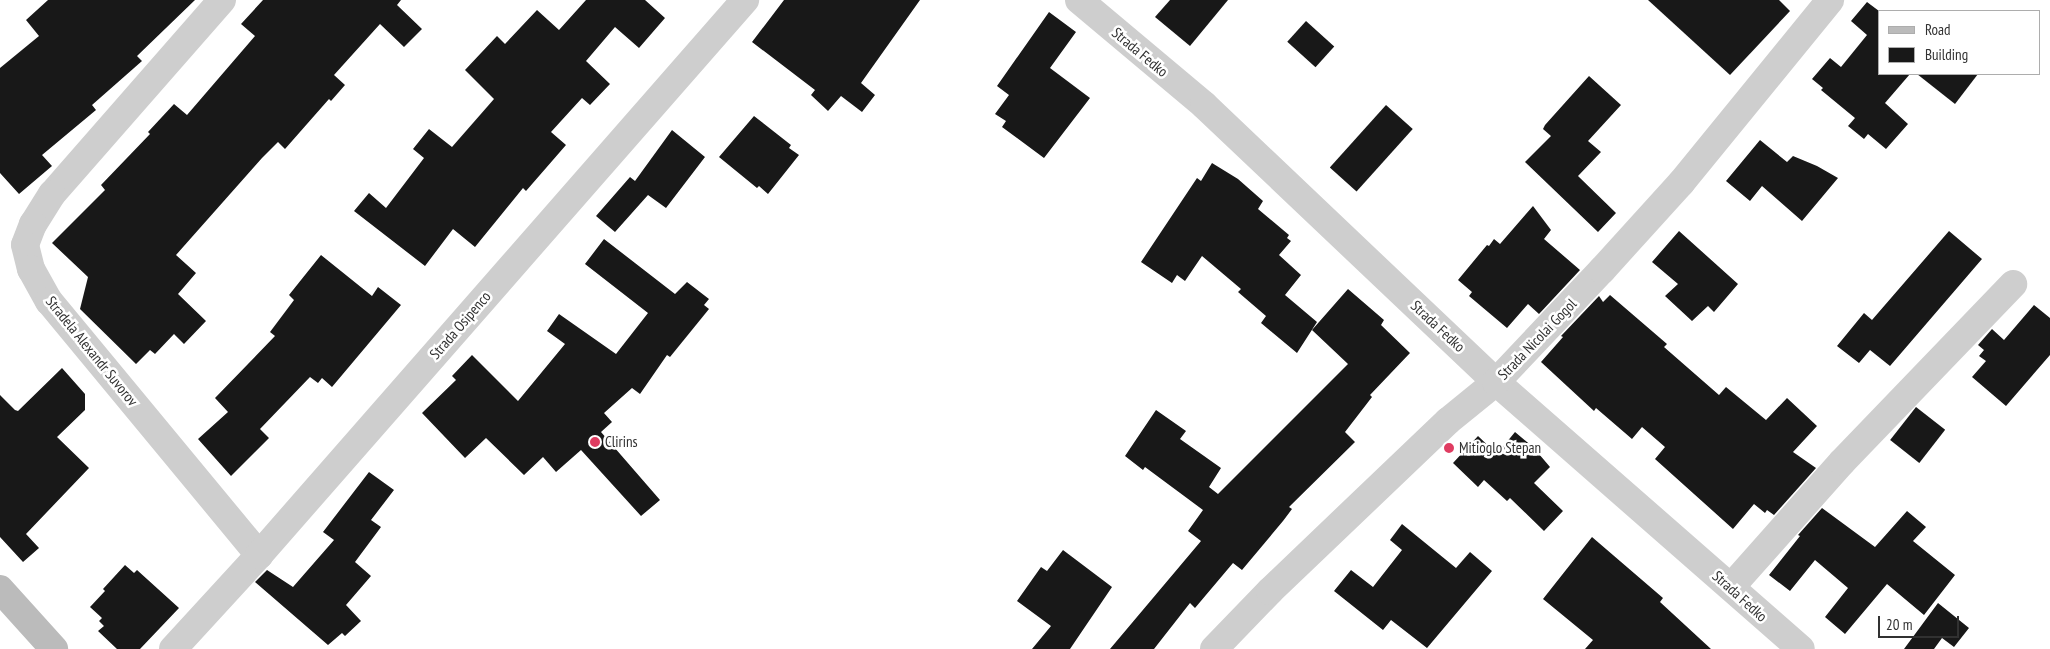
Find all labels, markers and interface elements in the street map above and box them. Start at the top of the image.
legend [1878,10,2040,75]
text: Road [1925,20,1951,39]
street label: Strada Fedko [1108,23,1172,81]
text: Building [1925,45,1968,64]
street label: Strada Osipenco [426,287,494,363]
street label: Stradela Alexandr Suvorov [42,292,142,410]
street label: Strada Nicolai Gogol [1494,295,1580,383]
street label: Strada Fedko [1407,296,1469,356]
place label: Clirins [605,433,638,451]
marker: Clirins [589,436,601,448]
place label: Mitioglo Stepan [1459,439,1541,457]
marker: Mitioglo Stepan [1443,442,1455,454]
street label: Strada Fedko [1709,567,1771,625]
scale bar [1880,606,1961,638]
text: 20 m [1886,615,1912,634]

